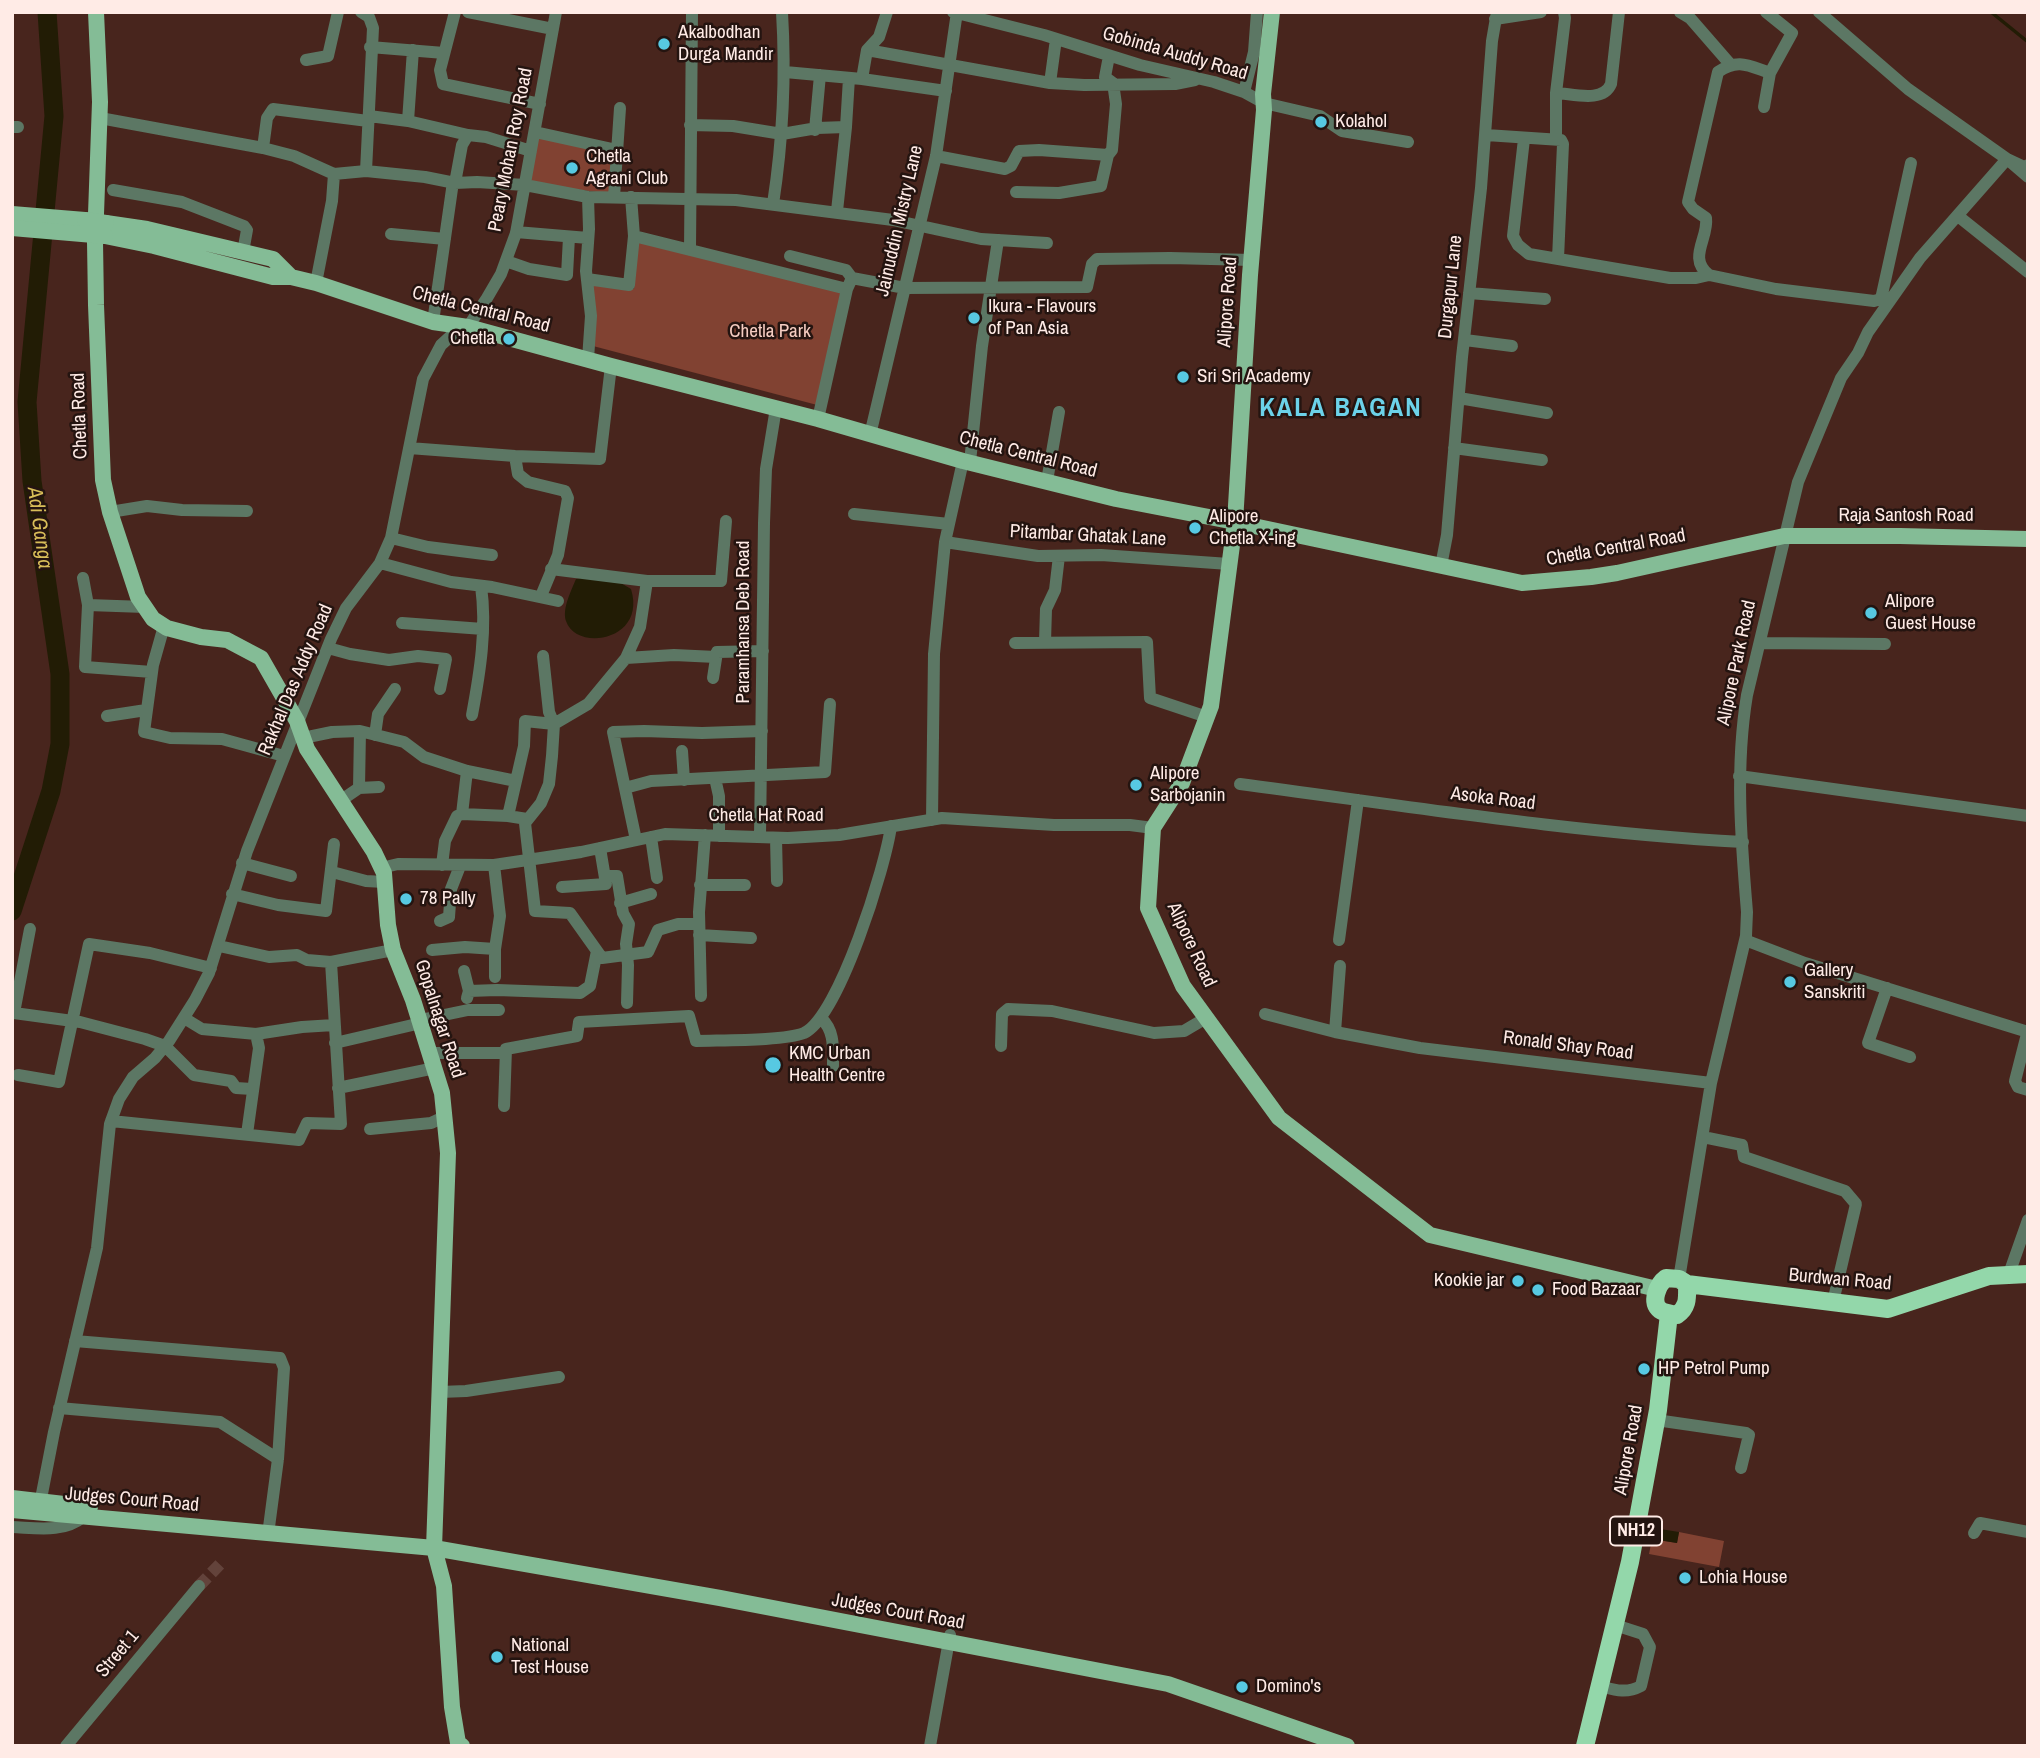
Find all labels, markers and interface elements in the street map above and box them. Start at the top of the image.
place label: Akalbodhan Durga Mandir [678,22,773,66]
street label: Gobinda Auddy Road [1100,22,1250,86]
marker: Akalbodhan Durga Mandir [656,36,672,52]
street label: Peary Mohan Roy Road [484,66,538,234]
place label: Kolahol [1335,111,1387,133]
marker: Kolahol [1313,114,1329,130]
street label: Jainuddin Mistry Lane [872,143,928,299]
place label: Chetla Agrani Club [586,146,668,190]
marker: Chetla Agrani Club [564,160,580,176]
street label: Durgapur Lane [1434,234,1468,340]
street label: Alipore Road [1213,256,1243,348]
street label: Chetla Central Road [410,282,552,338]
place label: Ikura - Flavours of Pan Asia [988,296,1096,340]
marker: Ikura - Flavours of Pan Asia [966,310,982,326]
park label: Chetla Park [729,321,811,343]
place label: Chetla [450,328,495,350]
marker: Chetla [501,331,517,347]
place label: Sri Sri Academy [1197,366,1310,388]
marker: Sri Sri Academy [1175,369,1191,385]
street label: Chetla Road [67,372,93,460]
district label: KALA BAGAN [1261,393,1421,425]
street label: Chetla Central Road [957,427,1099,483]
water label: Adi Ganga [21,485,57,571]
street label: Raja Santosh Road [1838,505,1974,527]
place label: Alipore Chetla X-ing [1209,506,1296,550]
marker: Alipore Chetla X-ing [1187,520,1203,536]
street label: Pitambar Ghatak Lane [1009,521,1167,551]
street label: Chetla Central Road [1545,525,1687,571]
street label: Paramhansa Deb Road [733,541,755,703]
place label: Alipore Guest House [1885,591,1976,635]
street label: Alipore Park Road [1713,598,1761,728]
street label: Rakhal Das Addy Road [254,601,338,759]
marker: Alipore Guest House [1863,605,1879,621]
place label: Alipore Sarbojanin [1150,763,1225,807]
marker: Alipore Sarbojanin [1128,777,1144,793]
street label: Asoka Road [1449,783,1537,815]
street label: Chetla Hat Road [708,805,824,827]
place label: 78 Pally [420,888,475,910]
marker: 78 Pally [398,891,414,907]
street label: Alipore Road [1161,899,1221,991]
street label: Gopalnagar Road [409,957,469,1081]
place label: Gallery Sanskriti [1804,960,1865,1004]
marker: Gallery Sanskriti [1782,974,1798,990]
street label: Ronald Shay Road [1502,1027,1634,1065]
place label: KMC Urban Health Centre [789,1043,885,1087]
marker: KMC Urban Health Centre [763,1055,783,1075]
street label: Burdwan Road [1788,1264,1892,1296]
place label: Kookie jar [1434,1270,1504,1292]
marker: Kookie jar [1510,1273,1526,1289]
place label: Food Bazaar [1552,1279,1640,1301]
marker: Food Bazaar [1530,1282,1546,1298]
place label: HP Petrol Pump [1658,1358,1770,1380]
marker: HP Petrol Pump [1636,1361,1652,1377]
street label: Alipore Road [1610,1403,1648,1497]
street label: Judges Court Road [64,1483,200,1517]
road number: NH12 [1610,1516,1662,1546]
place label: Lohia House [1699,1567,1787,1589]
marker: Lohia House [1677,1570,1693,1586]
street label: Judges Court Road [830,1589,966,1635]
street label: Street 1 [92,1626,144,1682]
place label: National Test House [511,1635,589,1679]
marker: National Test House [489,1649,505,1665]
place label: Domino's [1256,1676,1321,1698]
marker: Domino's [1234,1679,1250,1695]

